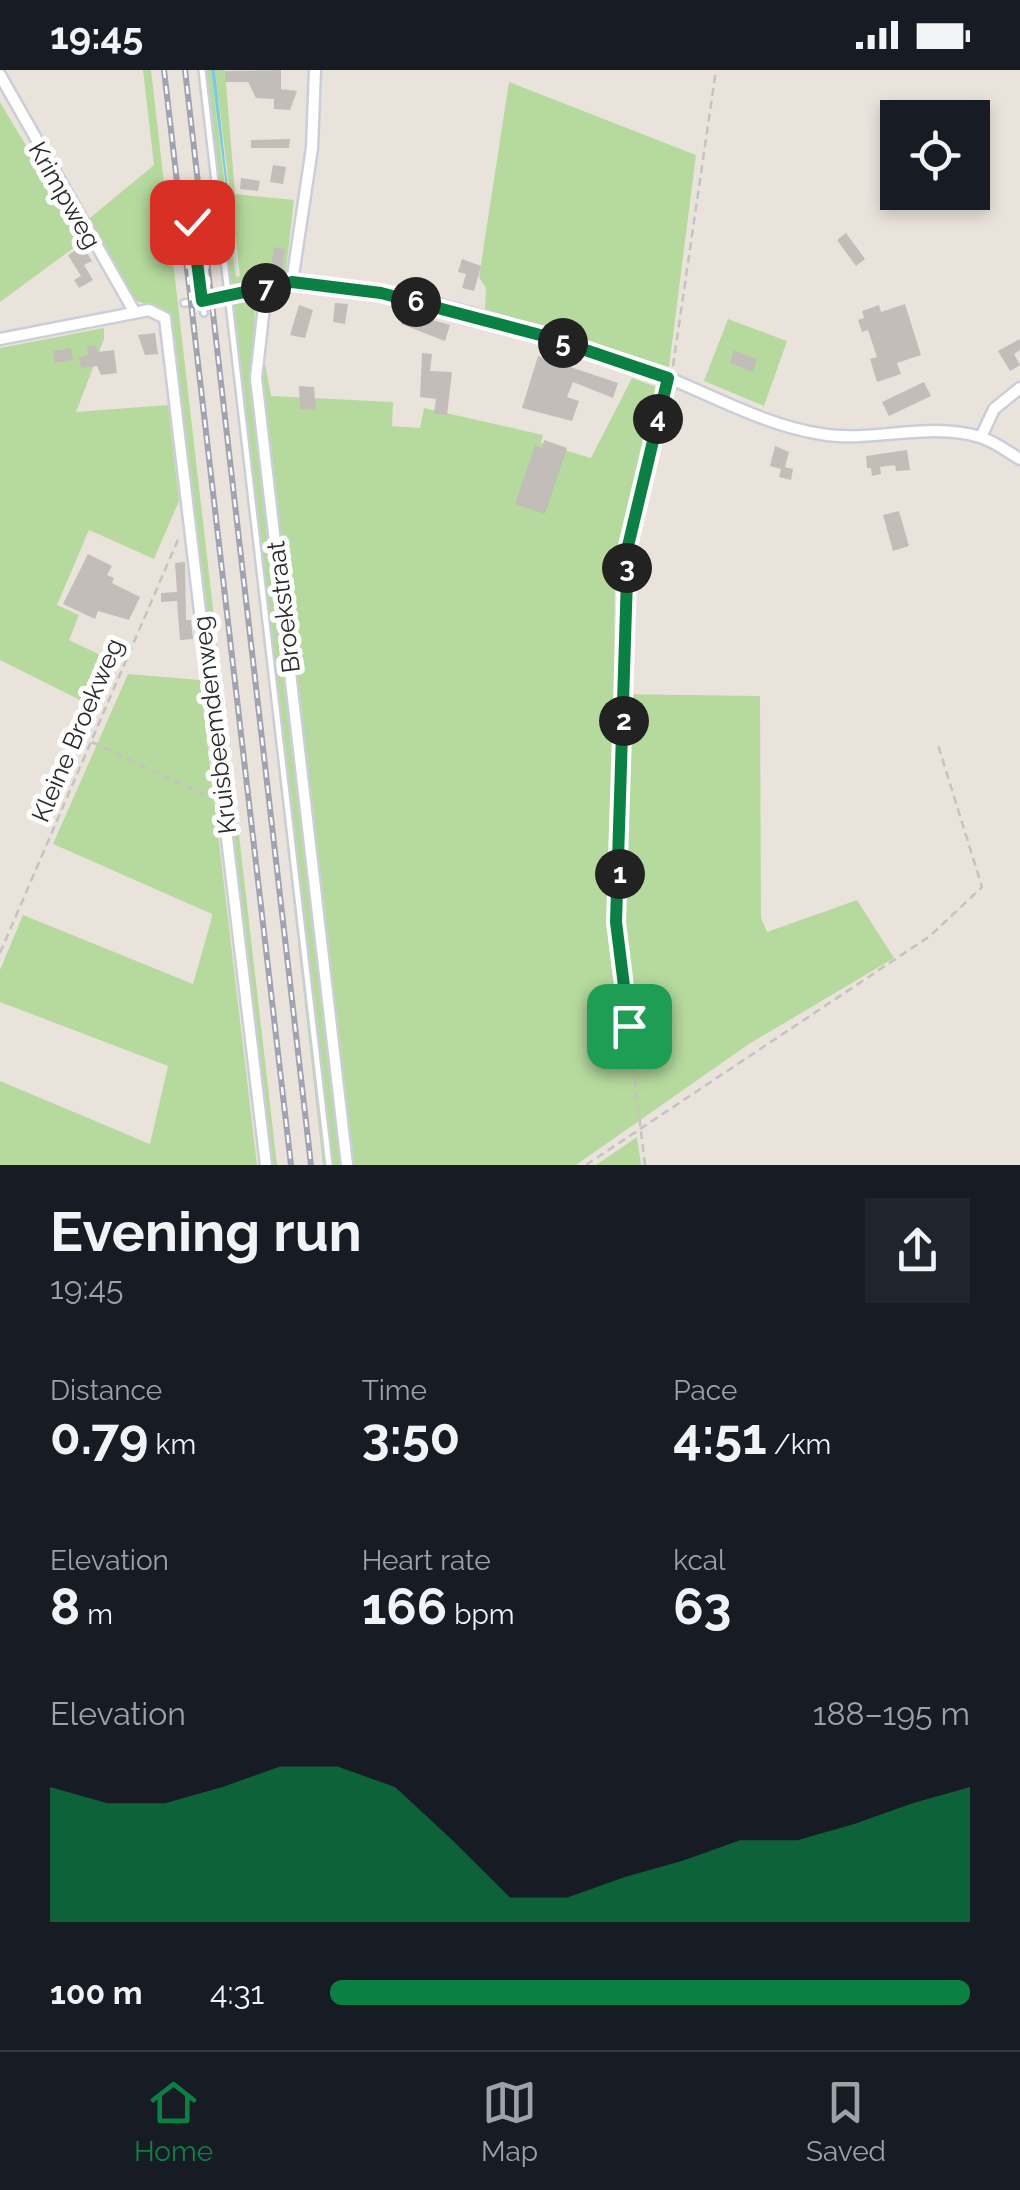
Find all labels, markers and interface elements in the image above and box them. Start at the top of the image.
text: 19:45 [50,13,143,58]
map controls [880,100,990,210]
button: locate [880,100,990,210]
street label: Krimpweg [22,136,108,254]
pin [150,180,235,265]
icon: check [165,195,220,250]
pin: 7 [241,263,291,313]
text: 7 [258,271,274,304]
pin: 6 [391,277,441,327]
text: 6 [408,285,425,318]
pin: 5 [538,318,588,368]
text: 5 [555,326,571,359]
pin: 4 [633,394,683,444]
text: 4 [650,402,666,435]
street label: Broekstraat [260,539,306,675]
pin: 3 [602,543,652,593]
text: 3 [619,551,635,584]
street label: Kruisbeemdenweg [186,614,242,836]
street label: Kleine Broekweg [25,634,129,826]
pin: 2 [599,696,649,746]
text: 2 [616,704,632,737]
pin: 1 [595,849,645,899]
text: 1 [613,857,627,890]
pin [587,984,672,1069]
icon: arrive [602,999,657,1054]
button: share [865,1198,970,1303]
text: Evening run [50,1199,362,1264]
text: 19:45 [50,1269,123,1306]
text: Distance [50,1374,162,1407]
text: Time [362,1374,427,1407]
text: Pace [673,1374,738,1407]
text: 0.79 [50,1407,148,1466]
text: 3:50 [362,1407,460,1466]
text: 4:51 [673,1407,767,1466]
text: km [148,1428,196,1461]
text: /km [767,1428,831,1461]
text: Elevation [50,1544,169,1577]
text: Heart rate [362,1544,491,1577]
text: kcal [673,1544,726,1577]
text: 8 [50,1577,80,1636]
text: 166 [362,1577,447,1636]
text: 63 [673,1577,731,1636]
text: m [80,1598,113,1631]
text: bpm [447,1598,515,1631]
text: Elevation [50,1695,186,1732]
text: 188–195 m [813,1695,970,1732]
text: 100 m [50,1974,143,2011]
text: 4:31 [210,1974,264,2011]
tab: Home [134,2075,213,2168]
tab: Map [481,2075,538,2168]
tab: Saved [806,2075,886,2168]

